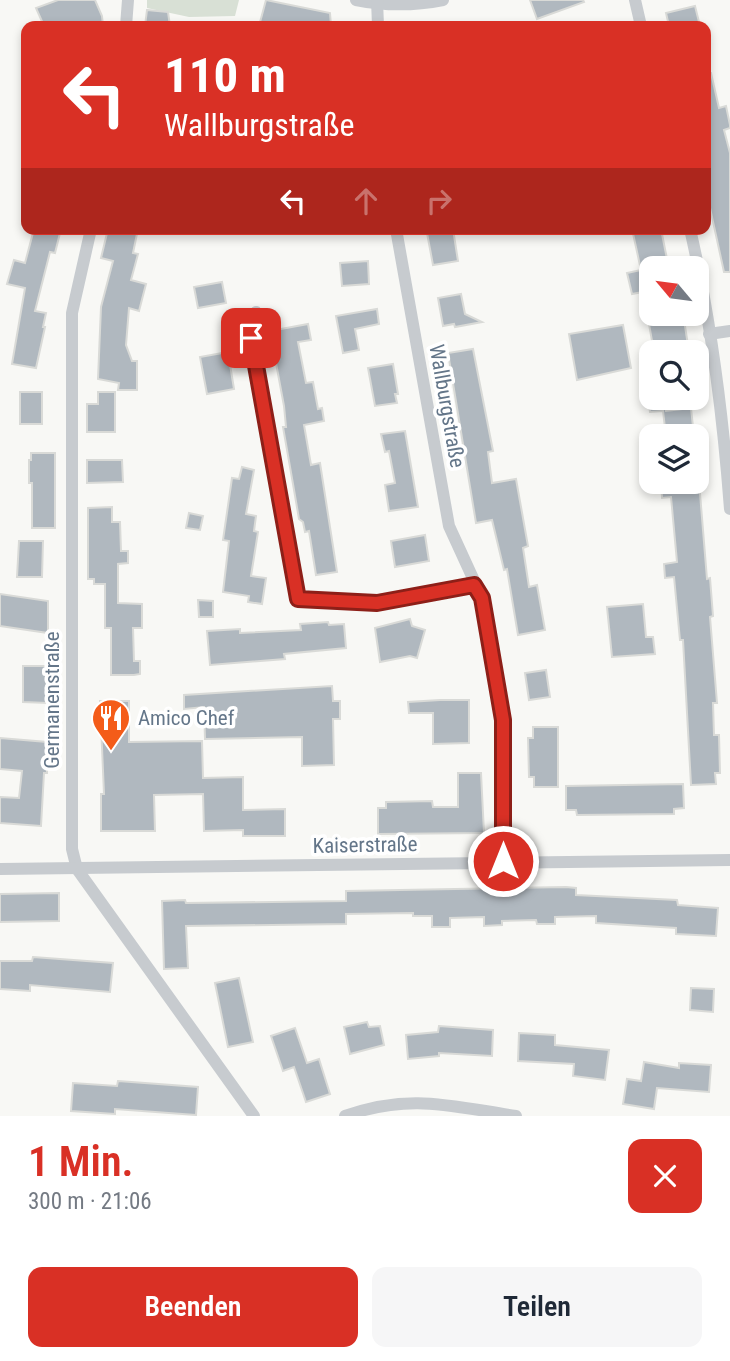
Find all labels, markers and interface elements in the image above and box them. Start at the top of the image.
text: 110 m [164,47,286,104]
icon: left [49,49,140,140]
text: Wallburgstraße [164,106,355,144]
icon: left [274,182,312,220]
icon: ahead [347,182,385,220]
icon: right [420,182,458,220]
north arrow [639,256,709,326]
map controls [639,256,709,494]
pin [221,308,281,368]
icon: arrive [232,319,270,357]
button: search [639,340,709,410]
street label: Wallburgstraße [424,342,470,470]
button: layers [639,424,709,494]
street label: Germanenstraße [40,631,64,769]
restaurant icon: Amico Chef [90,697,132,752]
place label: Amico Chef [138,706,235,730]
position arrow [466,824,540,898]
street label: Kaiserstraße [312,832,418,858]
text: 1 Min. [28,1137,134,1186]
button: close [628,1139,702,1213]
text: 300 m · 21:06 [28,1188,152,1215]
button: Beenden [28,1267,358,1347]
button: Teilen [372,1267,702,1347]

